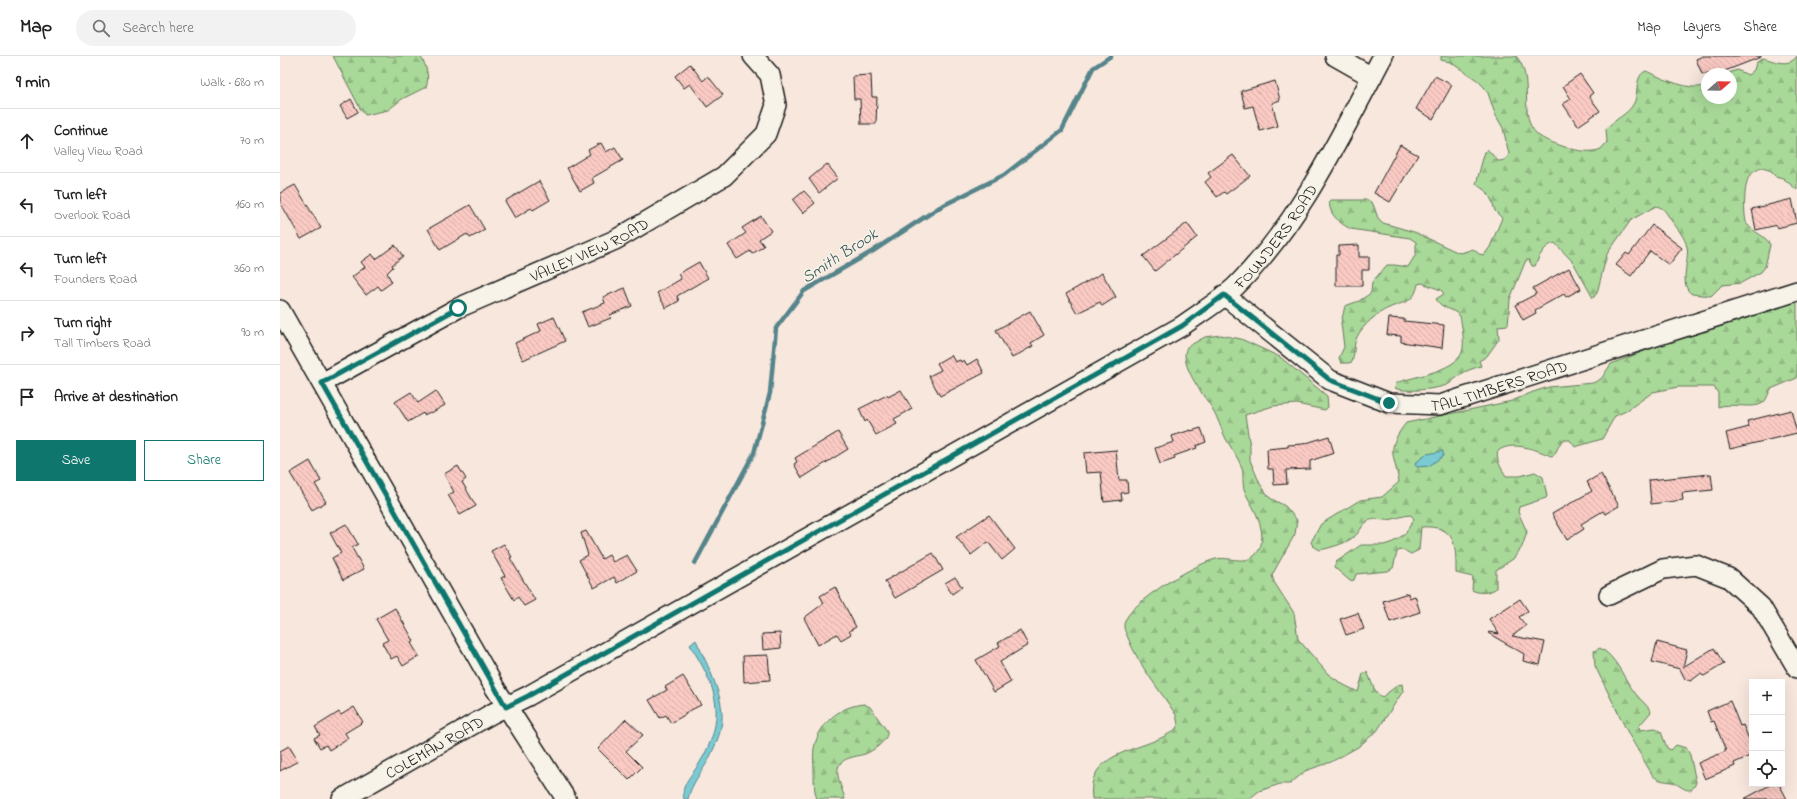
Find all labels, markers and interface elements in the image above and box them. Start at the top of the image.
search box [76,10,356,46]
text: Map [20,14,52,41]
icon: search [90,17,112,39]
text: Search here [122,17,194,39]
text: Map [1637,17,1661,38]
text: Layers [1683,17,1721,38]
text: Share [1743,17,1777,38]
north arrow [1701,68,1737,104]
text: 9 min [16,70,50,95]
text: Walk · 680 m [200,73,264,92]
text: Continue [54,120,108,142]
icon: ahead [16,130,38,152]
text: 70 m [240,131,264,150]
text: Valley View Road [54,142,143,161]
street label: FOUNDERS ROAD [1229,180,1325,296]
text: Turn left [54,184,107,206]
icon: left [16,194,38,216]
text: 160 m [235,195,264,214]
text: Overlook Road [54,206,130,225]
street label: VALLEY VIEW ROAD [526,213,654,290]
water label: Smith Brook [797,221,884,290]
text: Turn left [54,248,107,270]
icon: left [16,258,38,280]
text: 360 m [234,259,264,278]
text: Founders Road [54,270,137,289]
route start [449,299,467,317]
text: Turn right [54,312,112,334]
icon: right [16,322,38,344]
text: 90 m [241,323,264,342]
text: Tall Timbers Road [54,334,151,353]
street label: TALL TIMBERS ROAD [1430,355,1571,419]
icon: arrive [16,386,38,408]
text: Arrive at destination [54,386,178,408]
route end [1380,394,1398,412]
button: Save [16,440,136,481]
button: Share [144,440,264,481]
map controls [1749,679,1785,787]
button: + [1749,679,1785,715]
street label: COLEMAN ROAD [381,711,489,786]
button: − [1749,715,1785,751]
button: locate [1749,751,1785,787]

